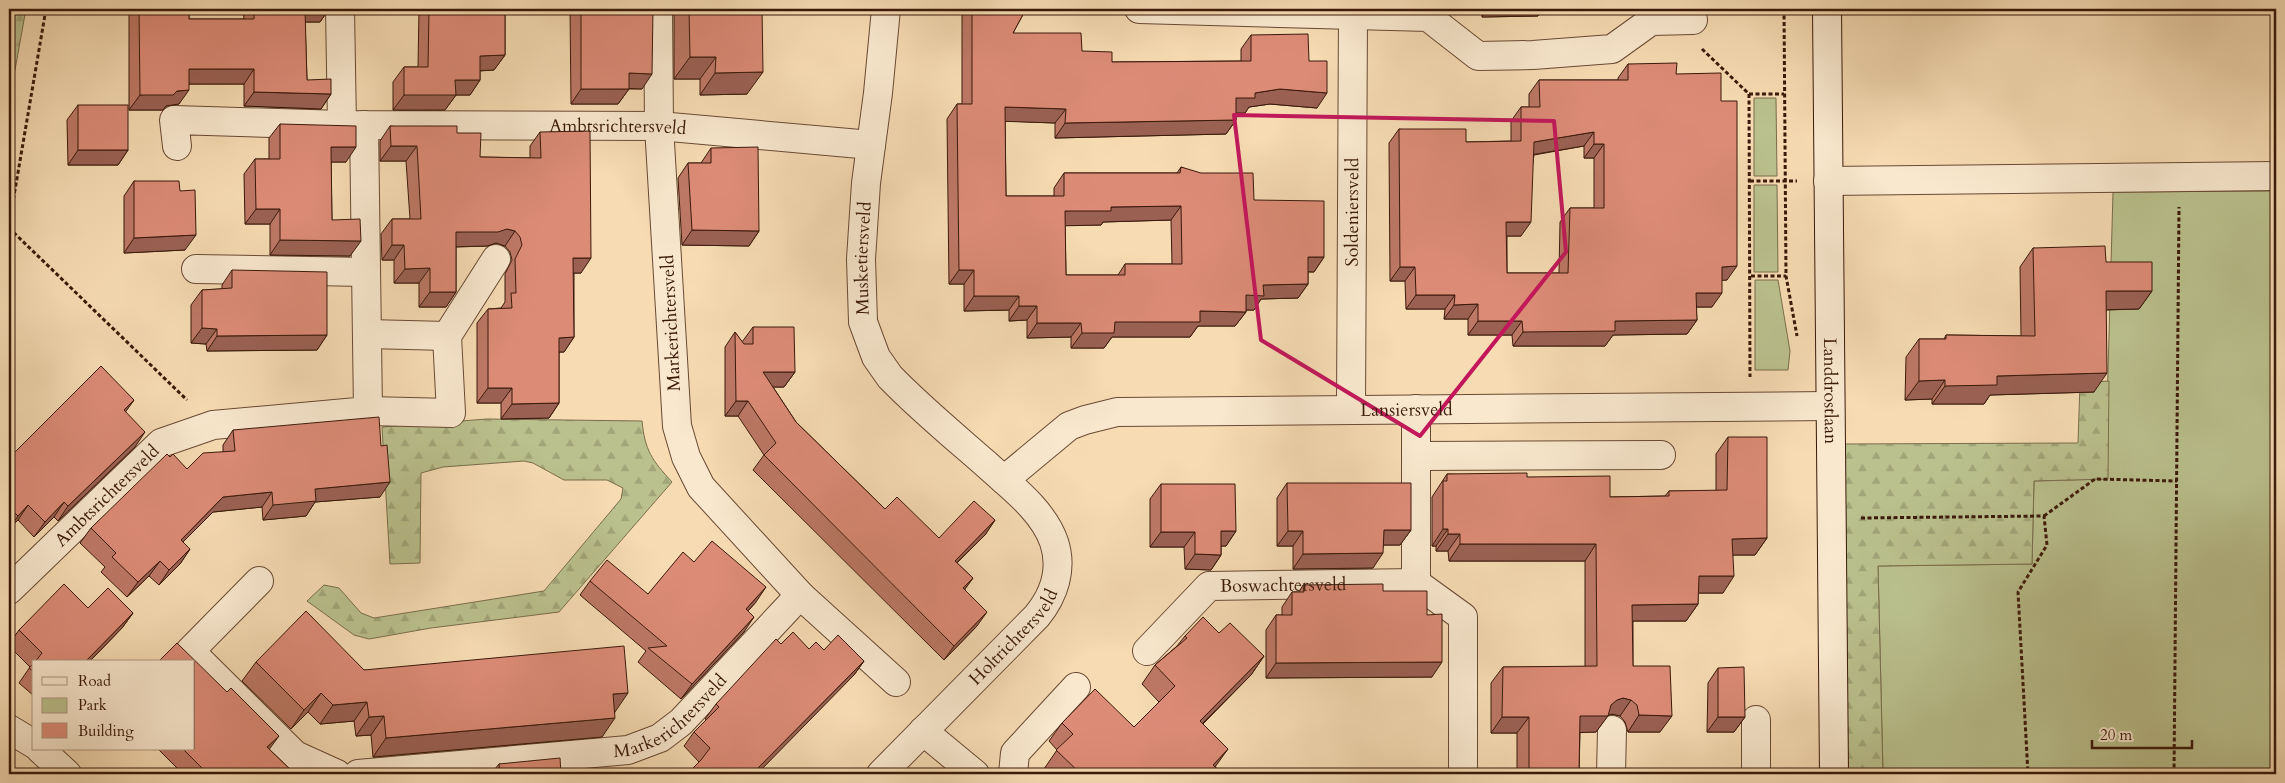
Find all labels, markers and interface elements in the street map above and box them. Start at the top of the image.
street label: Ambtsrichtersveld [549,113,688,141]
street label: Soldeniersveld [1339,157,1365,266]
street label: Musketiersveld [848,200,877,316]
street label: Markerichtersveld [655,254,687,392]
street label: Landdrostlaan [1818,338,1843,445]
street label: Lansiersveld [1360,397,1453,422]
street label: Ambtsrichtersveld [49,439,165,552]
street label: Boswachtersveld [1220,572,1347,598]
street label: Holtrichtersveld [963,584,1064,691]
legend [32,660,195,750]
street label: Markerichtersveld [612,668,733,764]
text: Road [78,671,111,691]
text: Park [78,695,107,715]
scale bar [2092,718,2192,750]
text: Building [78,721,134,741]
text: 20 m [2100,725,2132,745]

